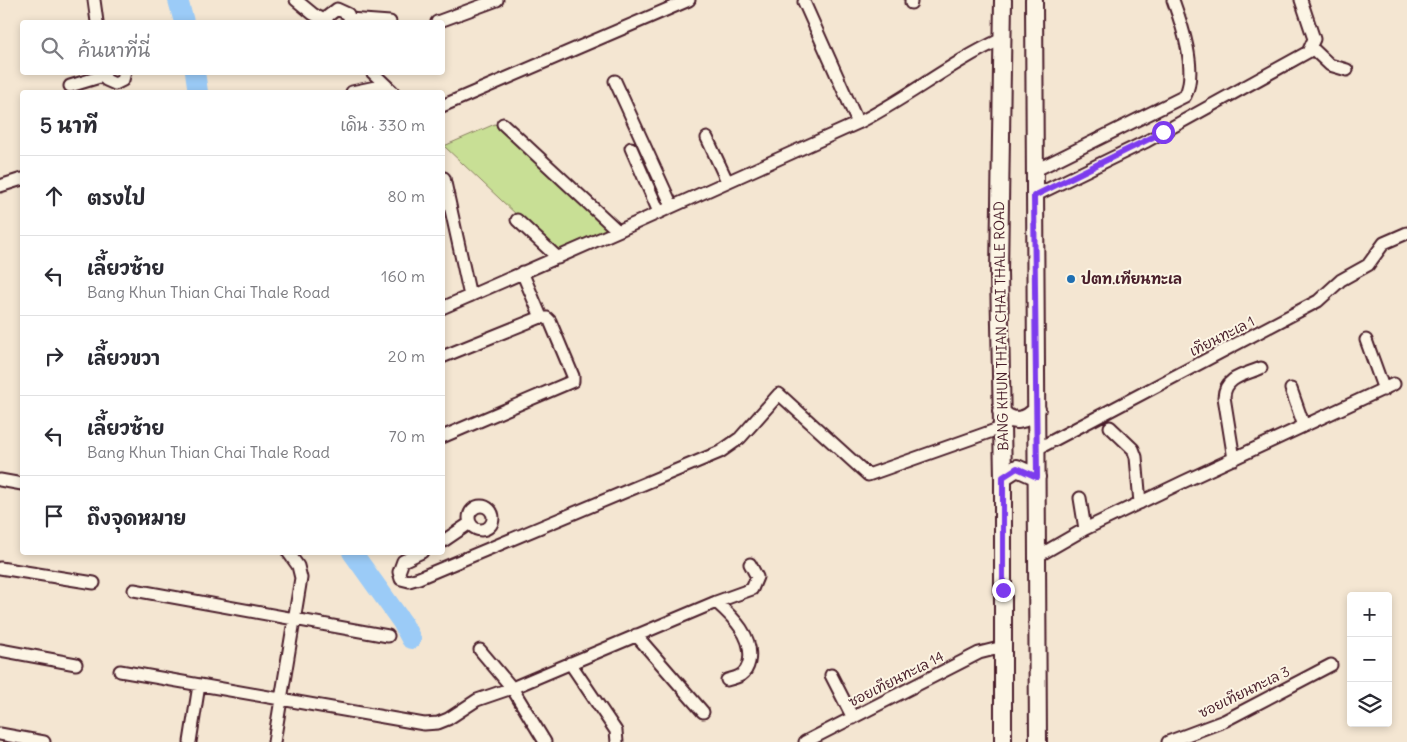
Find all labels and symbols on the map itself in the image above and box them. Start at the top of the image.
route start [1152,121,1175,144]
street label: BANG KHUN THIAN CHAI THALE ROAD [990,201,1012,451]
place label: ปตท.เทียนทะเล [1081,269,1182,288]
marker: ปตท.เทียนทะเล [1065,273,1077,285]
street label: เทียนทะเล 1 [1186,312,1258,360]
route end [992,579,1015,602]
street label: ซอยเทียนทะเล 14 [845,647,947,711]
street label: ซอยเทียนทะเล 3 [1195,662,1293,722]

